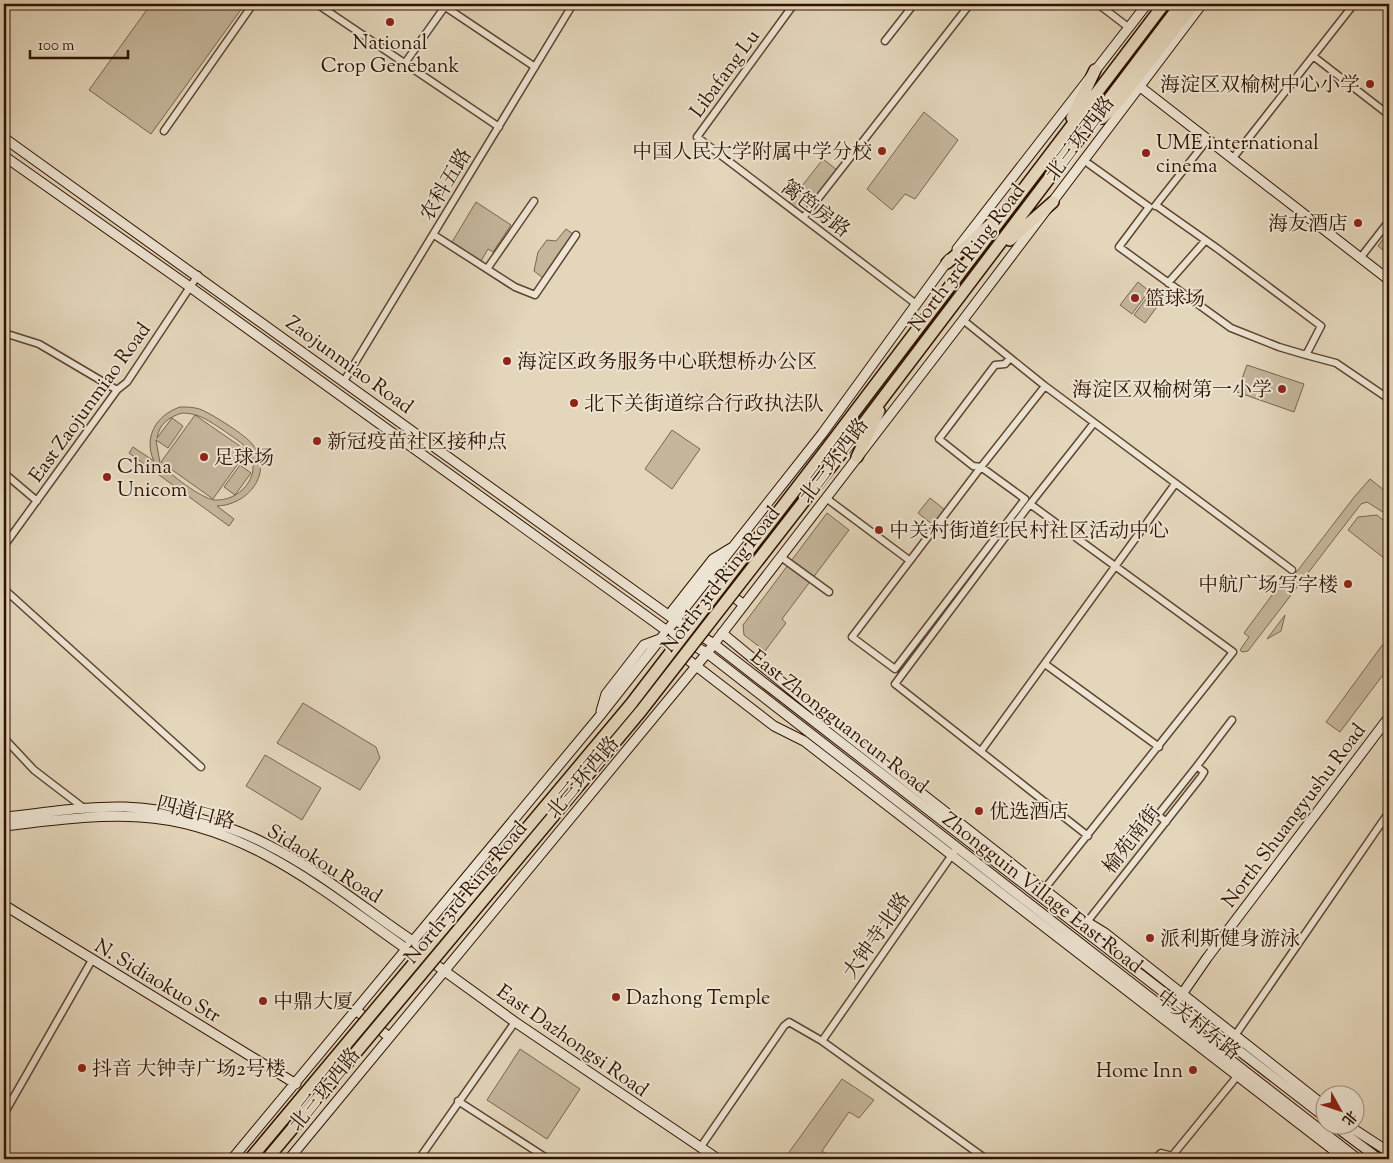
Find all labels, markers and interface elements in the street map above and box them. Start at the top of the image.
marker: National Crop Genebank [384,16,396,28]
street label: Libafang Lu [684,24,768,125]
scale bar [30,28,128,60]
place label: National Crop Genebank [321,30,459,82]
text: 100 m [38,36,75,57]
place label: 海淀区双榆树中心小学 [1160,72,1360,101]
marker: 海淀区双榆树中心小学 [1364,78,1376,90]
street label: 北三环西路 [1039,91,1123,188]
place label: UME international cinema [1156,130,1319,182]
place label: 中国人民大学附属中学分校 [632,139,872,168]
street label: 农科五路 [414,144,480,227]
marker: 中国人民大学附属中学分校 [876,145,888,157]
marker: UME international cinema [1140,147,1152,159]
street label: 篱笆房路 [774,174,855,246]
street label: North 3rd Ring Road [903,178,1033,339]
place label: 海友酒店 [1268,211,1348,240]
marker: 海友酒店 [1352,217,1364,229]
place label: 篮球场 [1145,286,1205,315]
marker: 篮球场 [1129,292,1141,304]
street label: Zaojunmiao Road [279,310,418,422]
street label: East Zaojunmiao Road [23,317,159,489]
place label: 海淀区政务服务中心联想桥办公区 [517,349,817,378]
marker: 海淀区政务服务中心联想桥办公区 [501,355,513,367]
place label: 海淀区双榆树第一小学 [1072,377,1272,406]
marker: 海淀区双榆树第一小学 [1276,383,1288,395]
place label: 北下关街道综合行政执法队 [584,391,824,420]
marker: 北下关街道综合行政执法队 [568,397,580,409]
street label: 北三环西路 [793,413,877,510]
place label: 新冠疫苗社区接种点 [327,429,507,458]
marker: 新冠疫苗社区接种点 [311,435,323,447]
place label: 足球场 [214,445,274,474]
marker: 足球场 [198,451,210,463]
place label: China Unicom [117,454,188,506]
marker: China Unicom [101,471,113,483]
street label: North 3rd Ring Road [656,501,788,660]
place label: 中关村街道红民村社区活动中心 [889,518,1169,547]
marker: 中关村街道红民村社区活动中心 [873,524,885,536]
place label: 中航广场写字楼 [1198,572,1338,601]
marker: 中航广场写字楼 [1342,578,1354,590]
street label: East Zhongguancun Road [743,644,934,802]
street label: North Shuangyushu Road [1216,718,1374,915]
street label: 北三环西路 [541,731,627,826]
street label: 四道口路 [153,791,238,838]
place label: 优选酒店 [989,799,1069,828]
street label: 榆苑南街 [1097,800,1169,881]
marker: 优选酒店 [973,805,985,817]
street label: Zhongguin Village East Road [935,806,1148,982]
street label: North 3rd Ring Road [398,816,535,971]
street label: Sidaokou Road [261,818,387,912]
street label: 大钟寺北路 [837,887,919,986]
place label: 派利斯健身游泳 [1160,926,1300,955]
marker: 派利斯健身游泳 [1144,932,1156,944]
street label: N. Sidiaokuo Str [88,933,226,1032]
street label: East Dazhongsi Road [490,979,653,1105]
street label: 中关村东路 [1149,984,1246,1068]
place label: Dazhong Temple [626,985,770,1014]
place label: 中鼎大厦 [273,989,353,1018]
marker: Dazhong Temple [610,991,622,1003]
marker: 中鼎大厦 [257,995,269,1007]
street label: 北三环西路 [283,1043,369,1139]
place label: 抖音 大钟寺广场2号楼 [92,1056,286,1085]
place label: Home Inn [1096,1058,1183,1087]
marker: 抖音 大钟寺广场2号楼 [76,1062,88,1074]
marker: Home Inn [1187,1064,1199,1076]
north arrow [1316,1086,1366,1136]
text: 北 [1336,1105,1361,1129]

